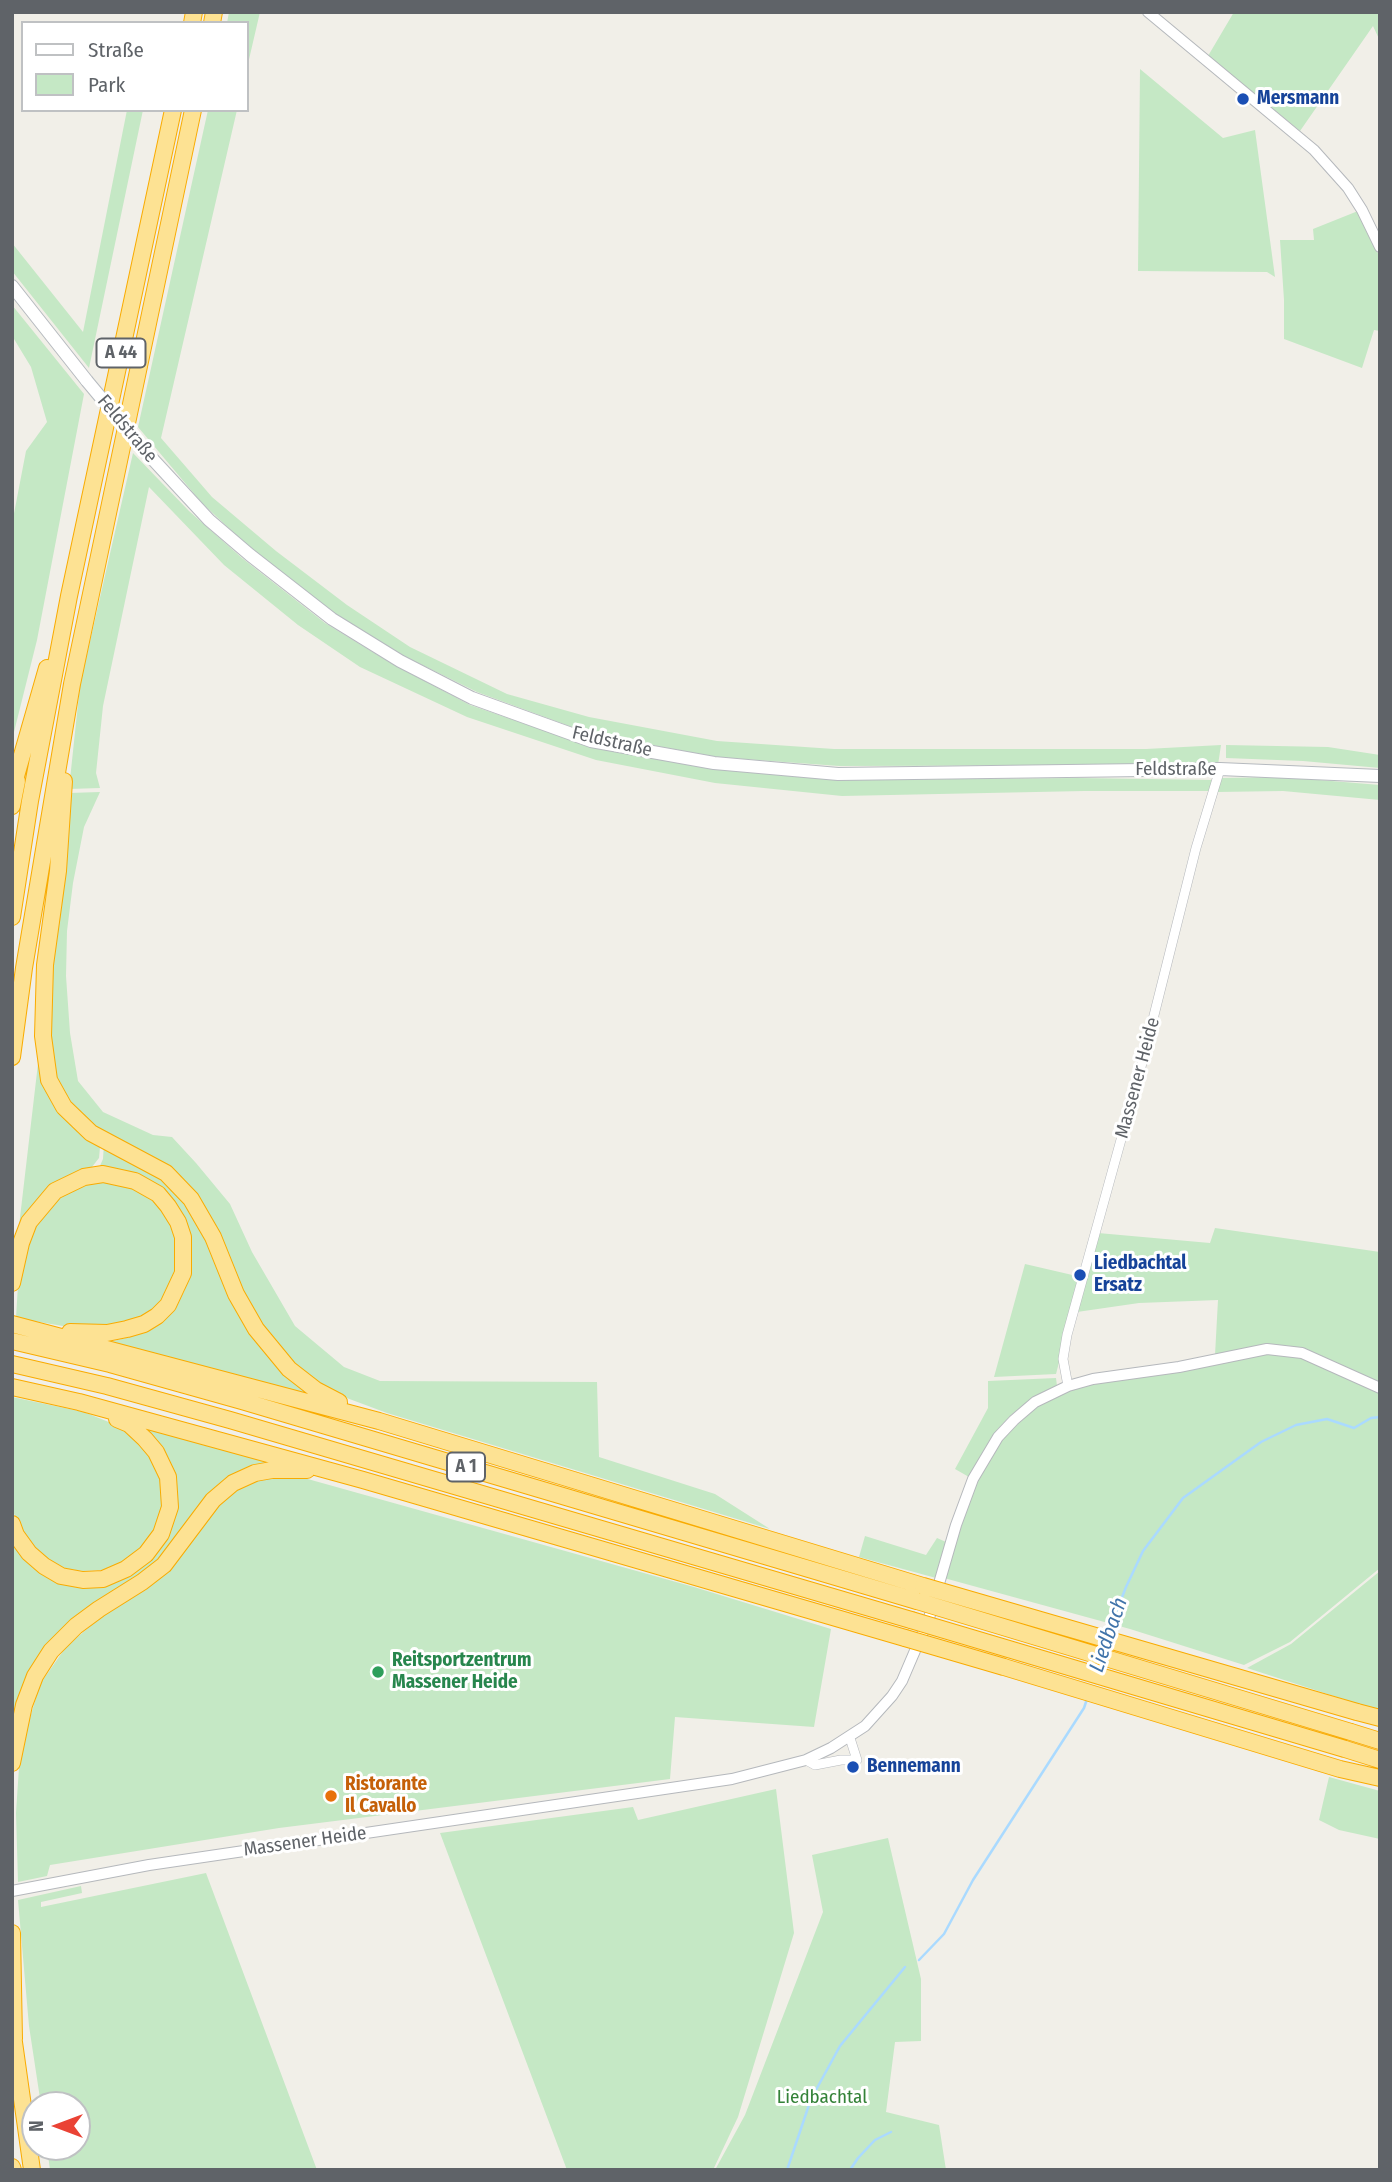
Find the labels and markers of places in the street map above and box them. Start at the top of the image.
place label: Mersmann [1257,88,1339,110]
marker: Mersmann [1235,91,1251,107]
place label: Liedbachtal Ersatz [1094,1253,1187,1297]
marker: Liedbachtal Ersatz [1072,1267,1088,1283]
place label: Reitsportzentrum Massener Heide [392,1650,531,1694]
marker: Reitsportzentrum Massener Heide [370,1664,386,1680]
place label: Bennemann [867,1756,961,1778]
marker: Bennemann [845,1759,861,1775]
place label: Ristorante Il Cavallo [345,1774,427,1818]
marker: Ristorante Il Cavallo [323,1788,339,1804]

